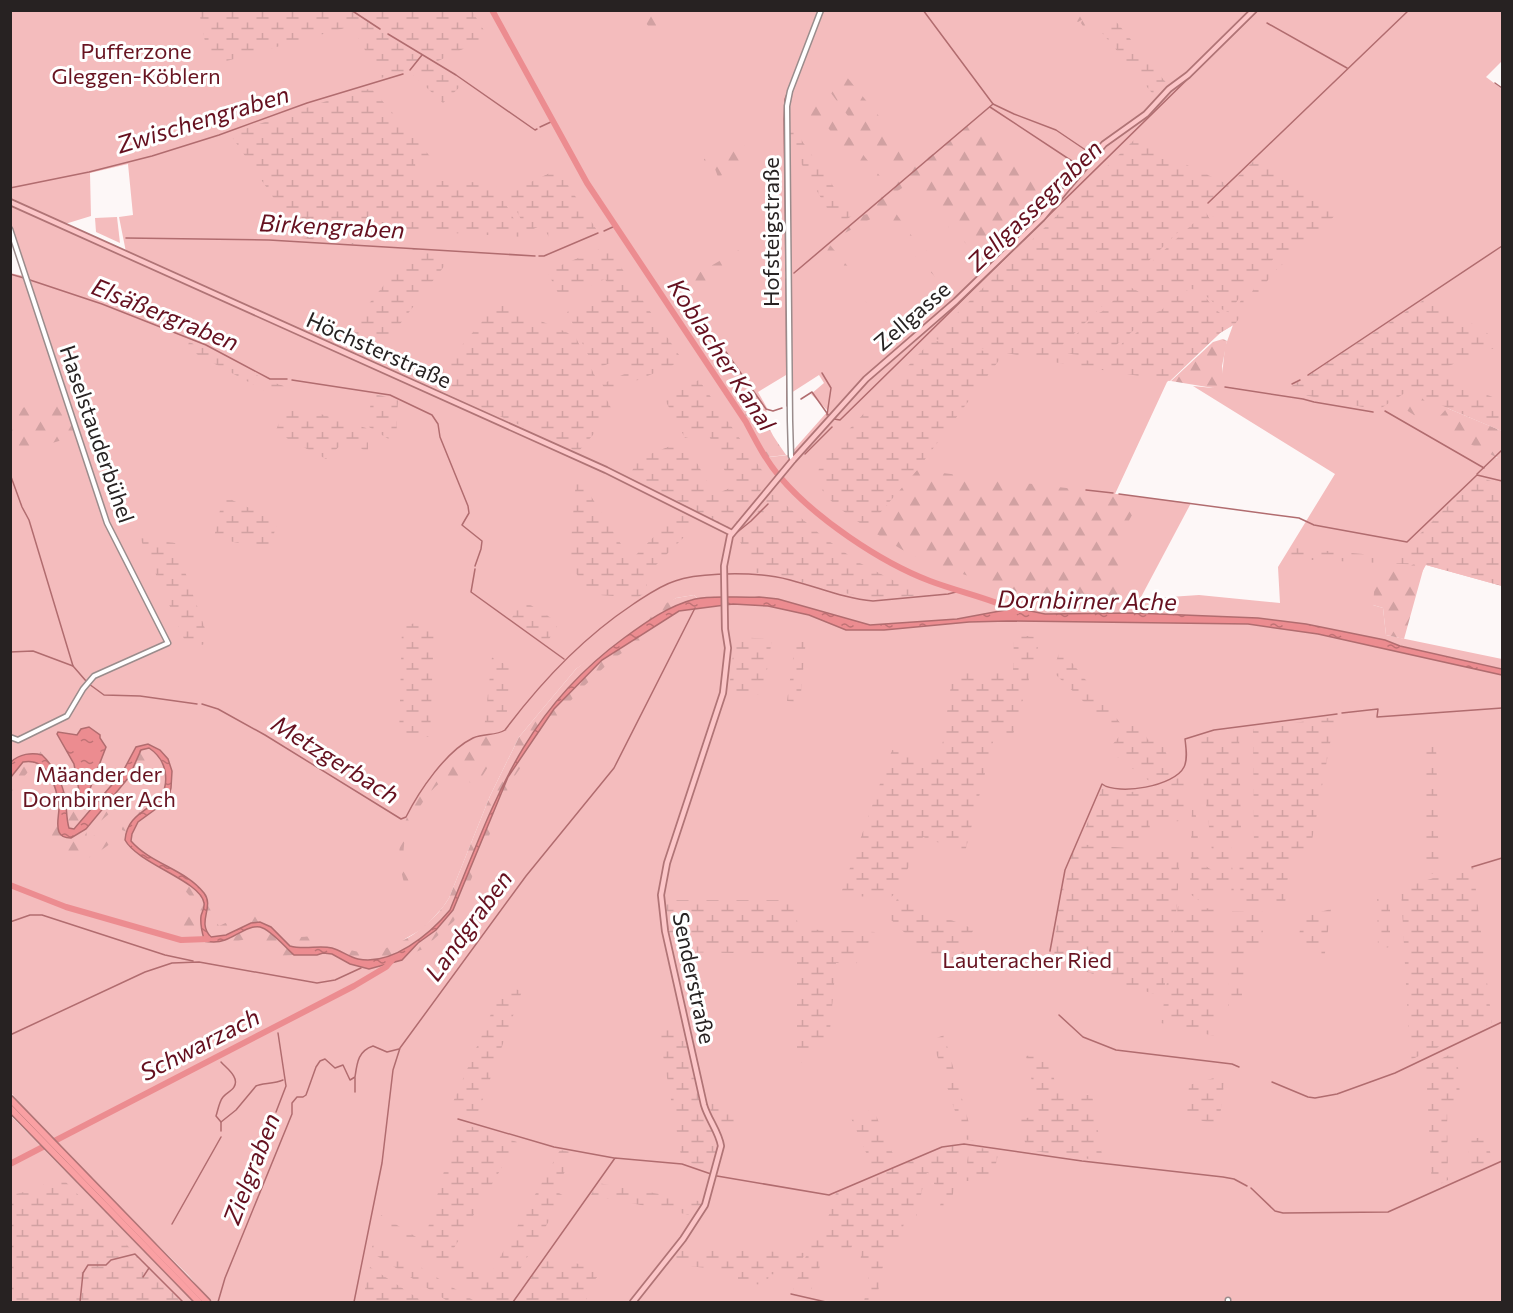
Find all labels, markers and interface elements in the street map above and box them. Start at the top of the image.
park label: Pufferzone Gleggen-Köblern [51,37,221,89]
water label: Zwischengraben [112,79,292,159]
water label: Zellgassegraben [960,133,1107,277]
street label: Hofsteigstraße [757,157,784,307]
water label: Birkengraben [259,207,406,244]
water label: Elsäßergraben [88,271,243,356]
water label: Koblacher Kanal [662,273,783,436]
street label: Zellgasse [868,275,955,356]
street label: Höchsterstraße [302,305,456,394]
street label: Haselstauderbühel [54,341,141,526]
water label: Dornbirner Ache [997,583,1177,616]
water label: Metzgerbach [267,708,405,809]
park label: Mäander der Dornbirner Ach [22,760,176,812]
water label: Landgraben [418,864,518,986]
street label: Senderstraße [667,910,722,1046]
park label: Lauteracher Ried [942,946,1112,973]
water label: Schwarzach [135,1001,264,1086]
water label: Zielgraben [216,1109,285,1229]

